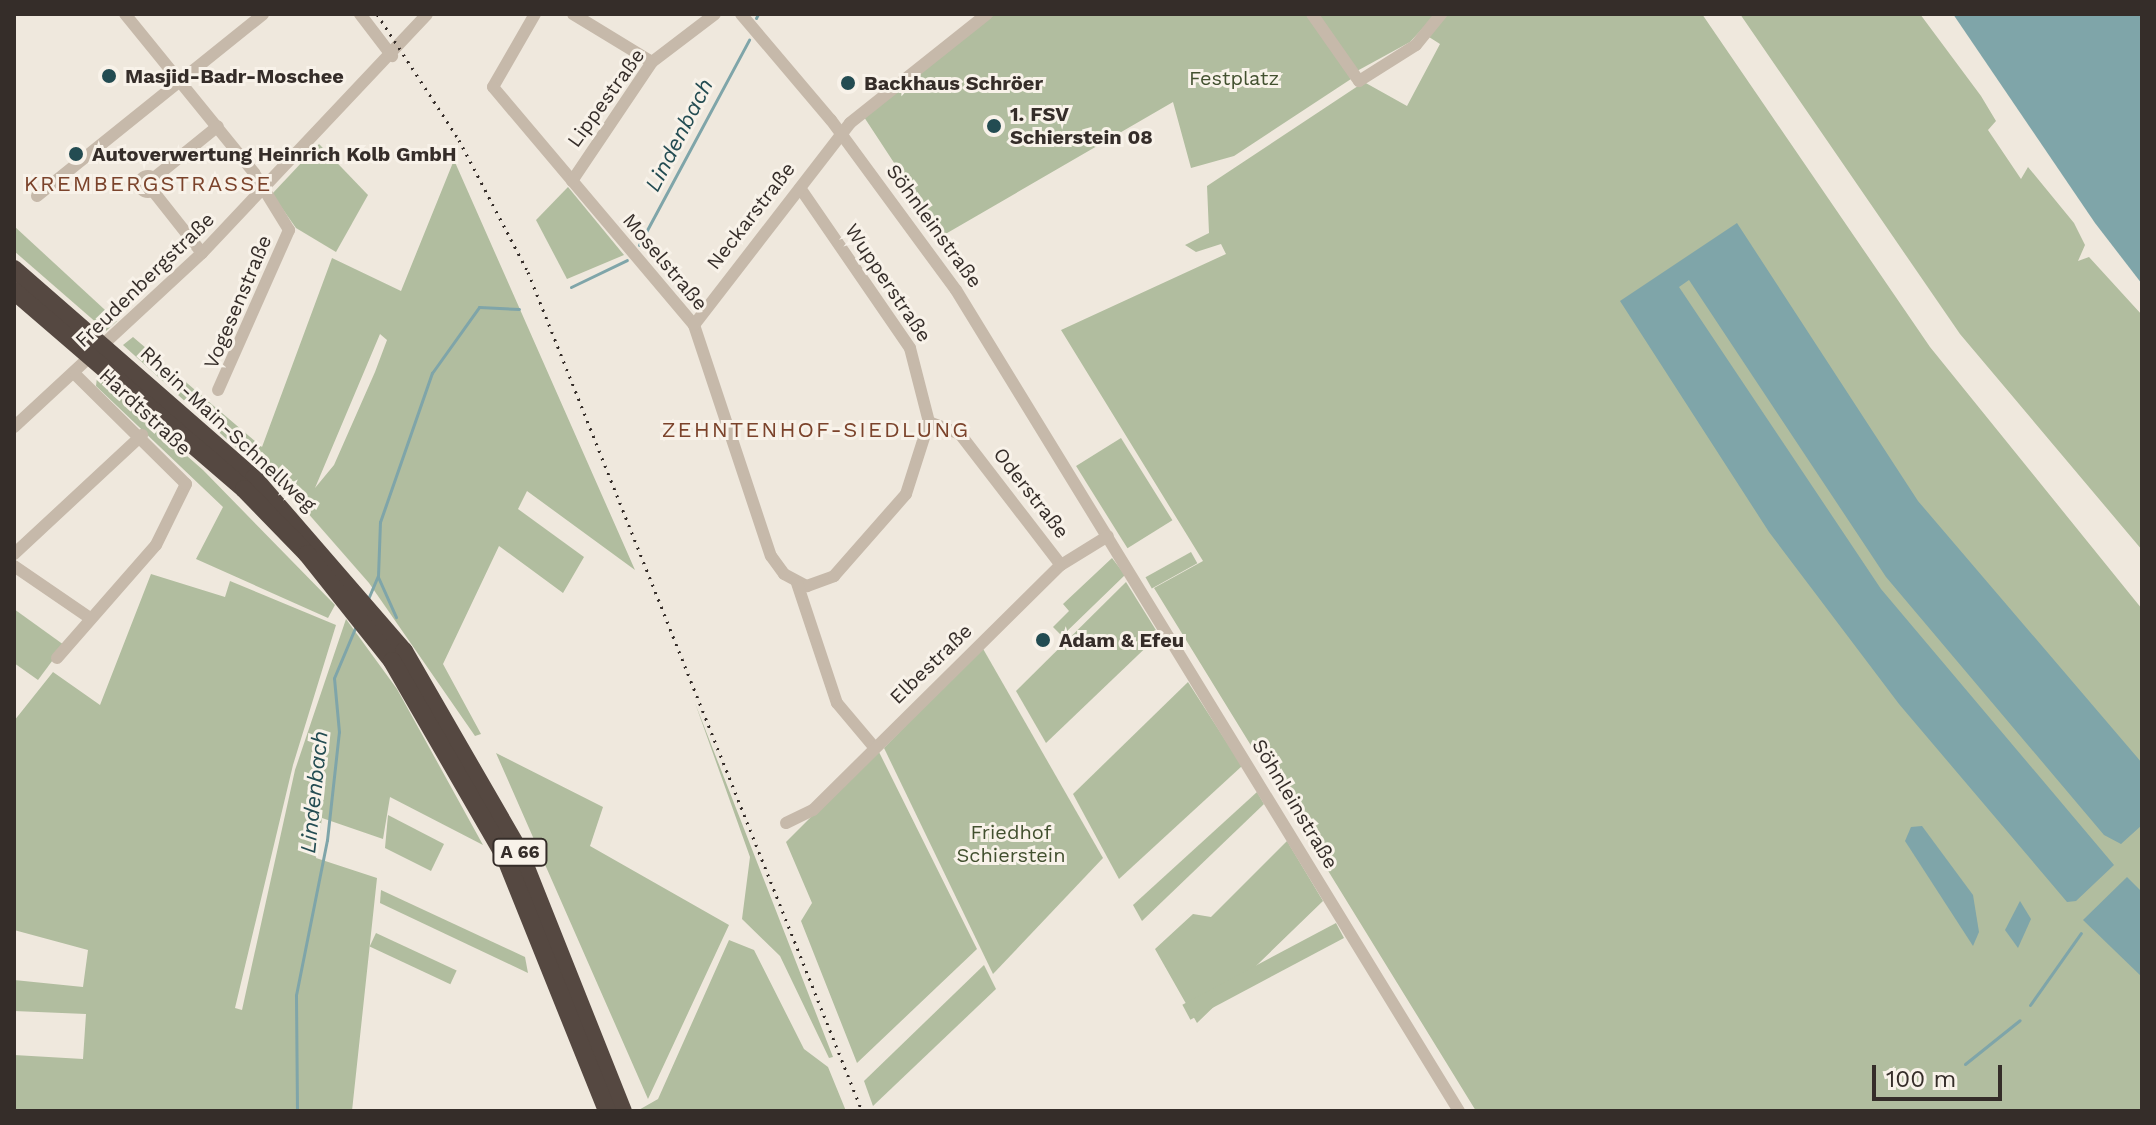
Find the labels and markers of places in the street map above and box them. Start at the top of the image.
place label: Masjid-Badr-Moschee [125,64,344,88]
marker: Masjid-Badr-Moschee [100,67,118,85]
place label: Backhaus Schröer [864,71,1043,95]
marker: Backhaus Schröer [839,74,857,92]
place label: 1. FSV Schierstein 08 [1010,102,1153,149]
marker: 1. FSV Schierstein 08 [985,117,1003,135]
place label: Autoverwertung Heinrich Kolb GmbH [92,142,457,166]
marker: Autoverwertung Heinrich Kolb GmbH [67,145,85,163]
place label: Adam & Efeu [1059,628,1184,652]
marker: Adam & Efeu [1034,631,1052,649]

